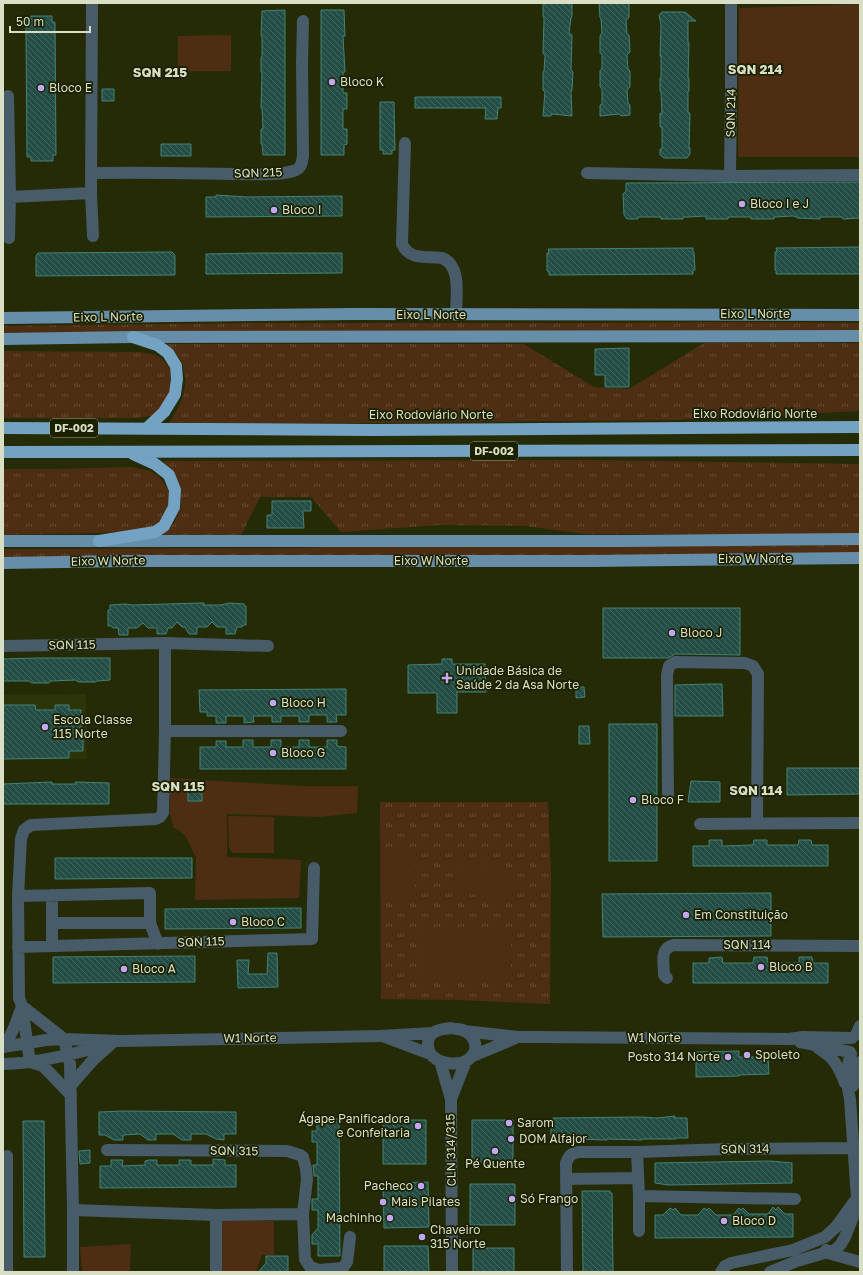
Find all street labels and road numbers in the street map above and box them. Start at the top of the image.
street label: SQN 214 [723,88,738,138]
street label: SQN 215 [234,164,282,181]
street label: Eixo L Norte [720,306,790,321]
street label: Eixo L Norte [396,307,466,322]
street label: Eixo L Norte [73,308,143,325]
street label: Eixo Rodoviário Norte [693,406,817,421]
street label: Eixo Rodoviário Norte [369,407,493,422]
road number: DF-002 [50,419,98,437]
road number: DF-002 [470,442,518,460]
street label: Eixo W Norte [718,551,792,566]
street label: Eixo W Norte [71,552,145,569]
street label: Eixo W Norte [394,553,468,568]
street label: SQN 115 [48,637,96,652]
street label: SQN 115 [177,933,225,950]
street label: SQN 114 [723,937,771,952]
street label: W1 Norte [223,1030,277,1045]
street label: W1 Norte [627,1030,681,1045]
street label: CLN 314/315 [442,1113,459,1187]
street label: SQN 314 [720,1141,770,1156]
street label: SQN 315 [210,1143,258,1158]

